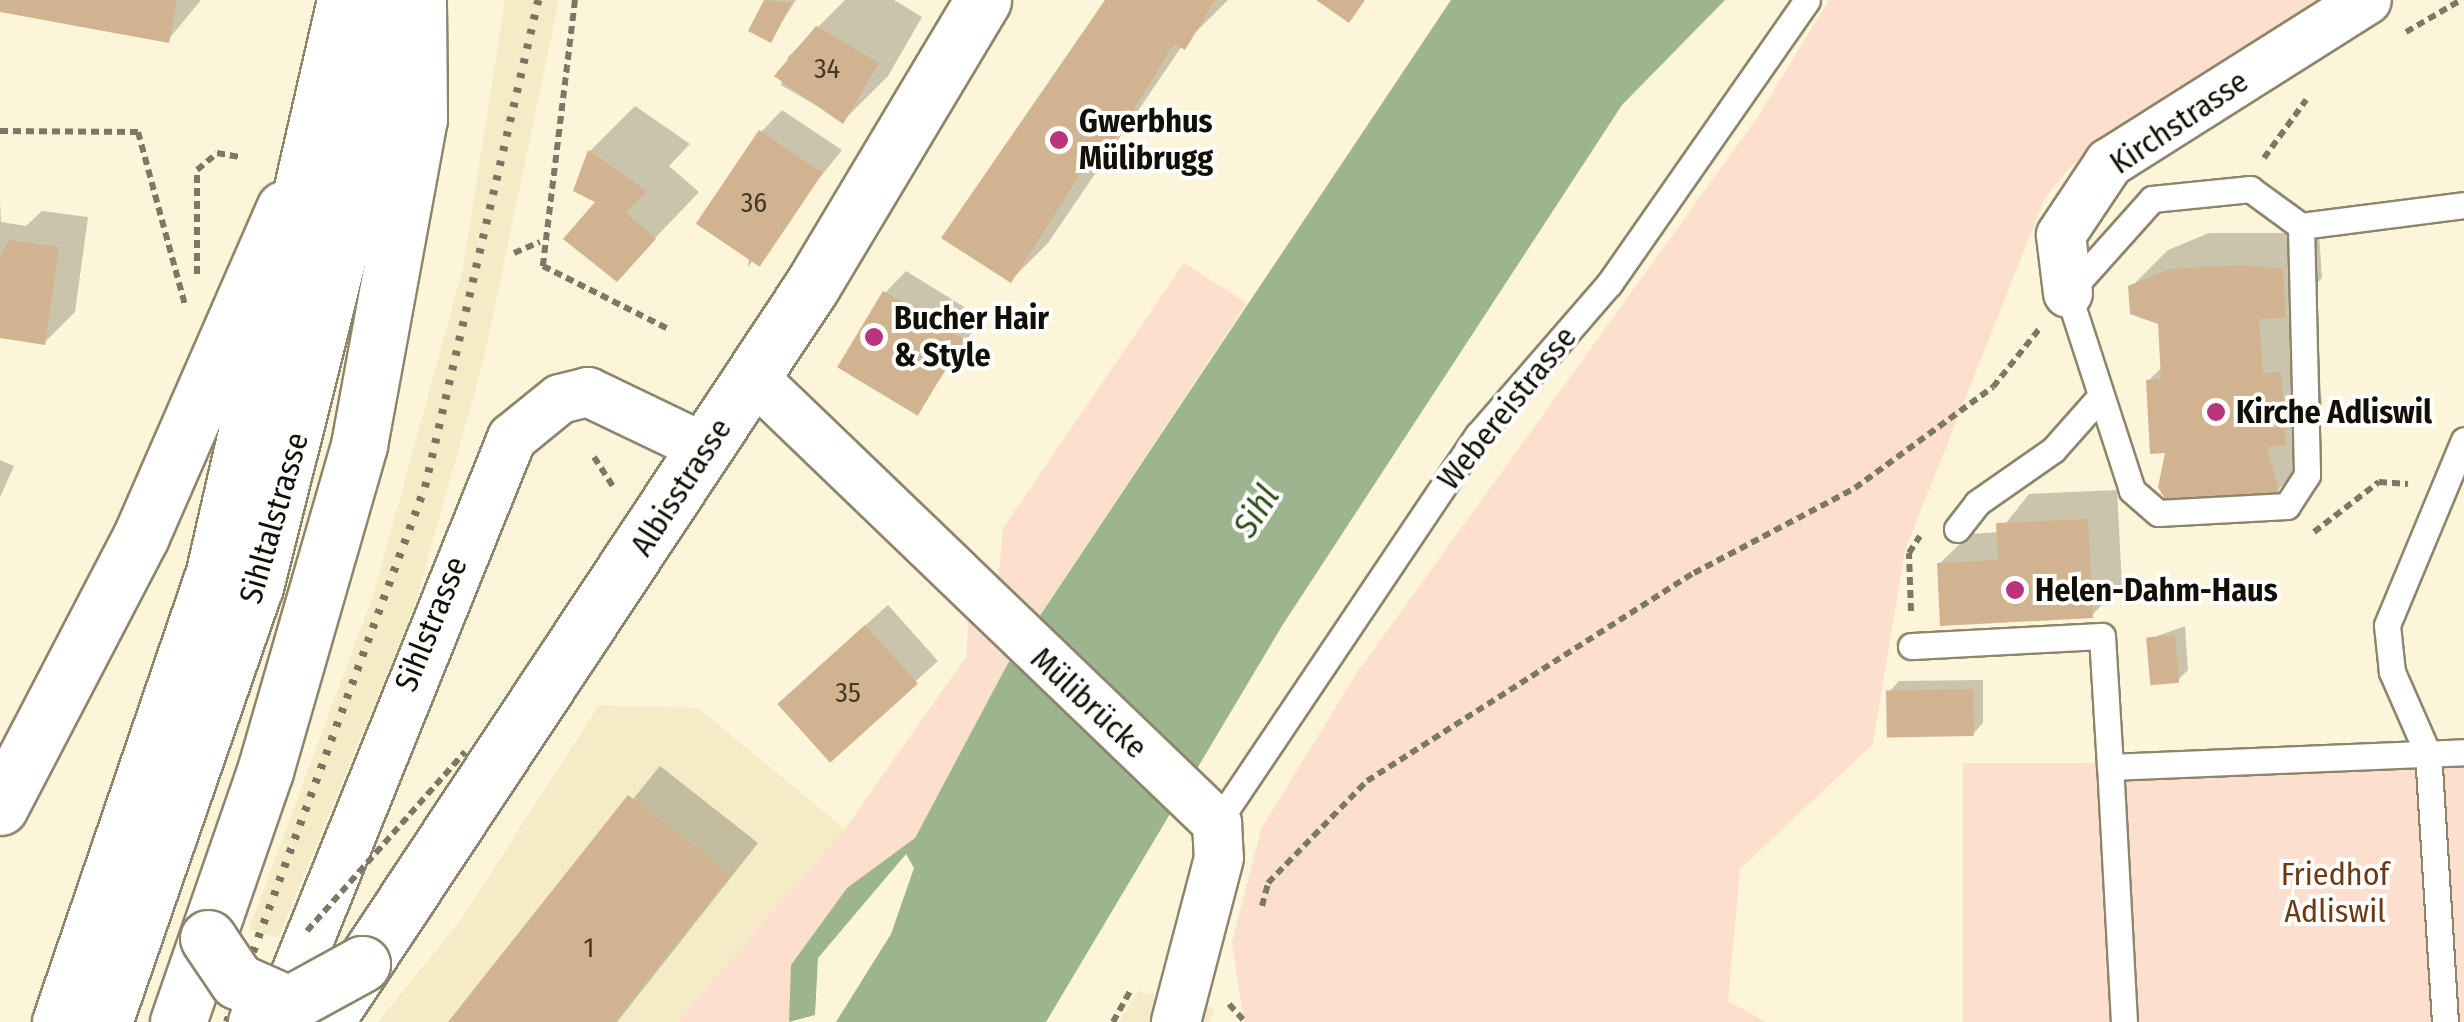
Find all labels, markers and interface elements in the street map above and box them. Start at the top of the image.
house number: 34 [814,52,840,86]
street label: Kirchstrasse [2103,62,2255,182]
place label: Gwerbhus Mülibrugg [1079,103,1213,178]
marker: Gwerbhus Mülibrugg [1048,129,1070,151]
house number: 36 [741,186,767,220]
place label: Bucher Hair & Style [894,300,1049,375]
street label: Webereistrasse [1429,319,1585,497]
marker: Bucher Hair & Style [863,326,885,348]
place label: Kirche Adliswil [2236,393,2432,431]
marker: Kirche Adliswil [2205,401,2227,423]
street label: Albisstrasse [622,411,740,563]
street label: Sihltalstrasse [231,428,317,608]
water label: Sihl [1224,477,1288,545]
street label: Sihlstrasse [387,551,475,697]
place label: Helen-Dahm-Haus [2035,571,2278,609]
marker: Helen-Dahm-Haus [2004,579,2026,601]
street label: Mülibrücke [1023,639,1155,767]
house number: 35 [835,676,861,710]
park label: Friedhof Adliswil [2281,856,2389,931]
house number: 1 [584,931,594,965]

